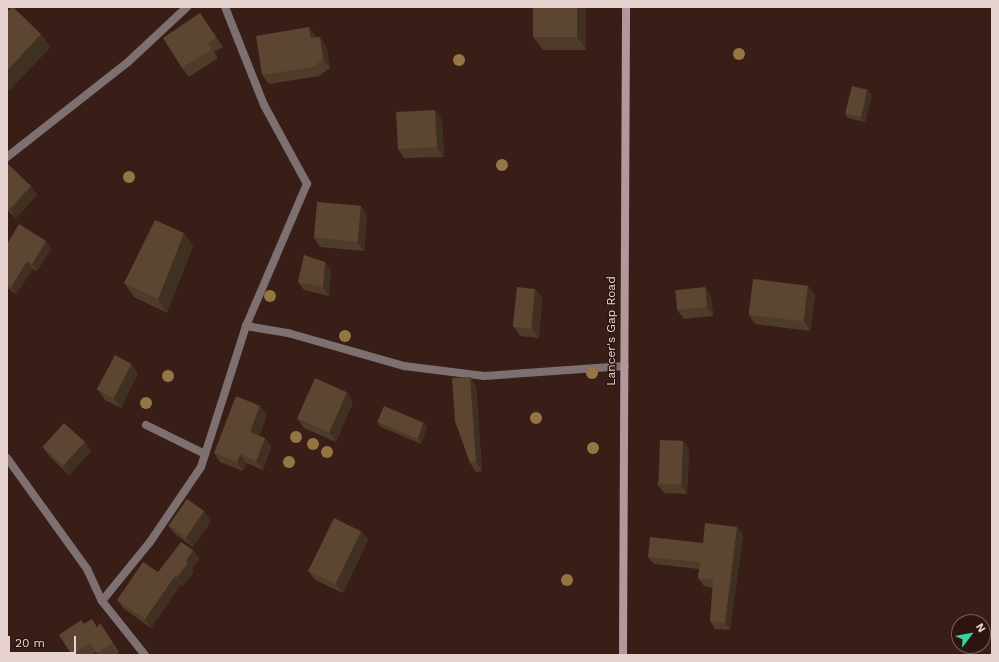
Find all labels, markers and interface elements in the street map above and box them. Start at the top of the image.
street label: Lancer's Gap Road [605,276,619,386]
north arrow [951,614,991,654]
text: N [973,621,988,635]
scale bar [10,628,78,654]
text: 20 m [15,636,45,650]

